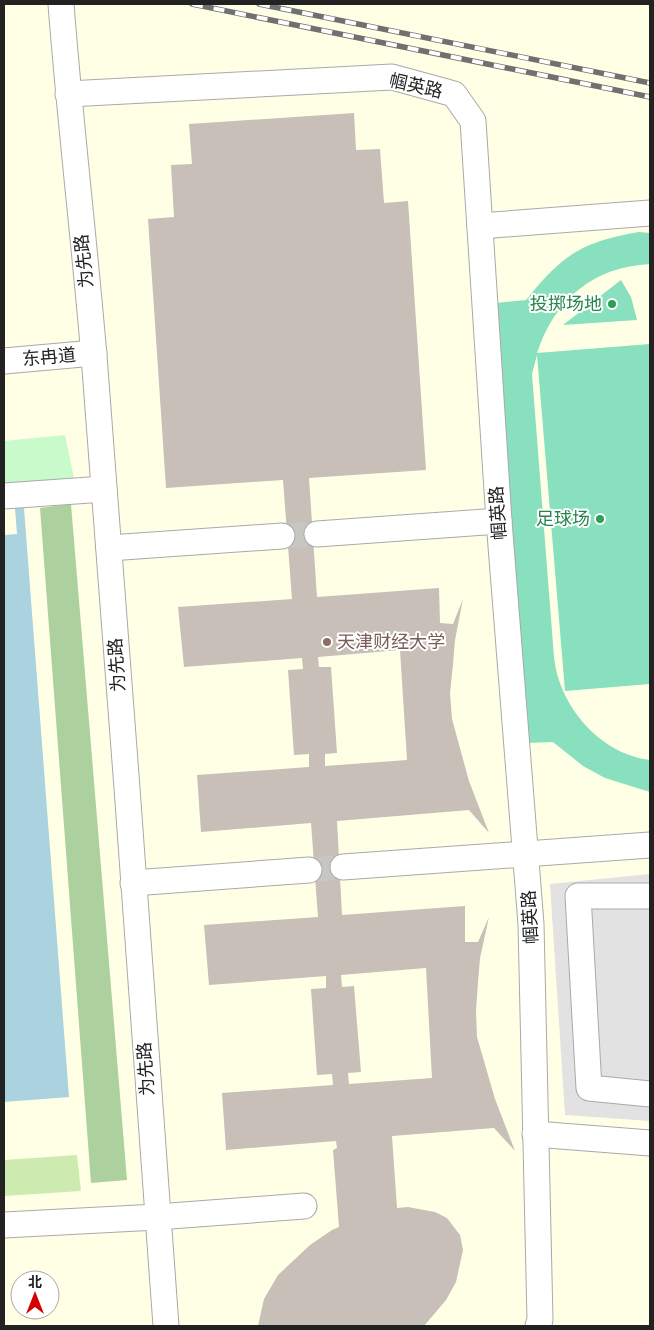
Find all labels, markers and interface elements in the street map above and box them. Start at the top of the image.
street label: 帼英路 [387,69,445,102]
street label: 为先路 [70,233,97,289]
place label: 投掷场地 [530,293,602,314]
marker: 投掷场地 [606,298,618,310]
street label: 东冉道 [21,344,77,369]
street label: 帼英路 [485,485,510,541]
place label: 足球场 [536,508,590,529]
marker: 足球场 [594,513,606,525]
place label: 天津财经大学 [337,631,445,652]
marker: 天津财经大学 [321,636,333,648]
street label: 为先路 [104,637,129,693]
street label: 帼英路 [518,890,541,945]
street label: 为先路 [133,1041,158,1097]
north arrow [10,1270,60,1320]
text: 北 [28,1274,42,1290]

